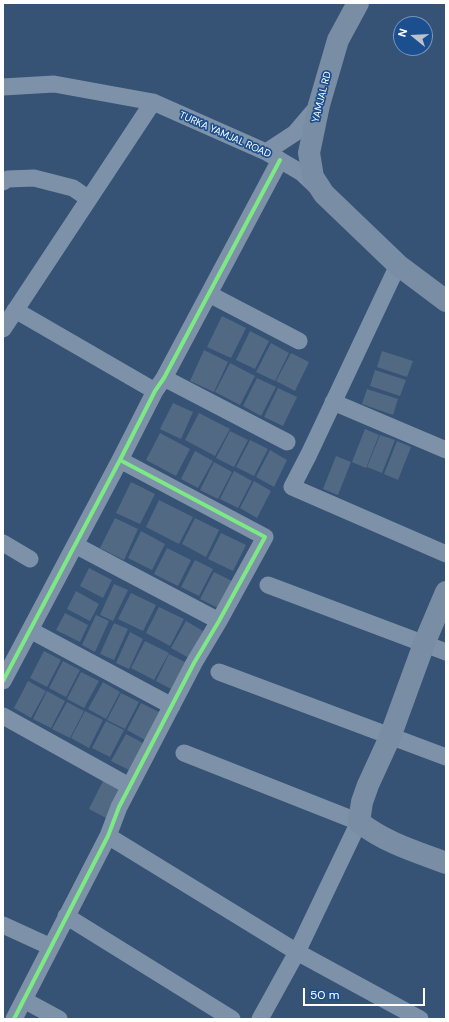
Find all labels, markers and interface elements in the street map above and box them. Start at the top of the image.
north arrow [393,16,433,56]
text: N [395,27,410,39]
street label: YAMJAL RD [310,70,334,124]
street label: TURKA YAMJAL ROAD [177,109,273,161]
scale bar [305,980,427,1006]
text: 50 m [310,987,339,1003]

